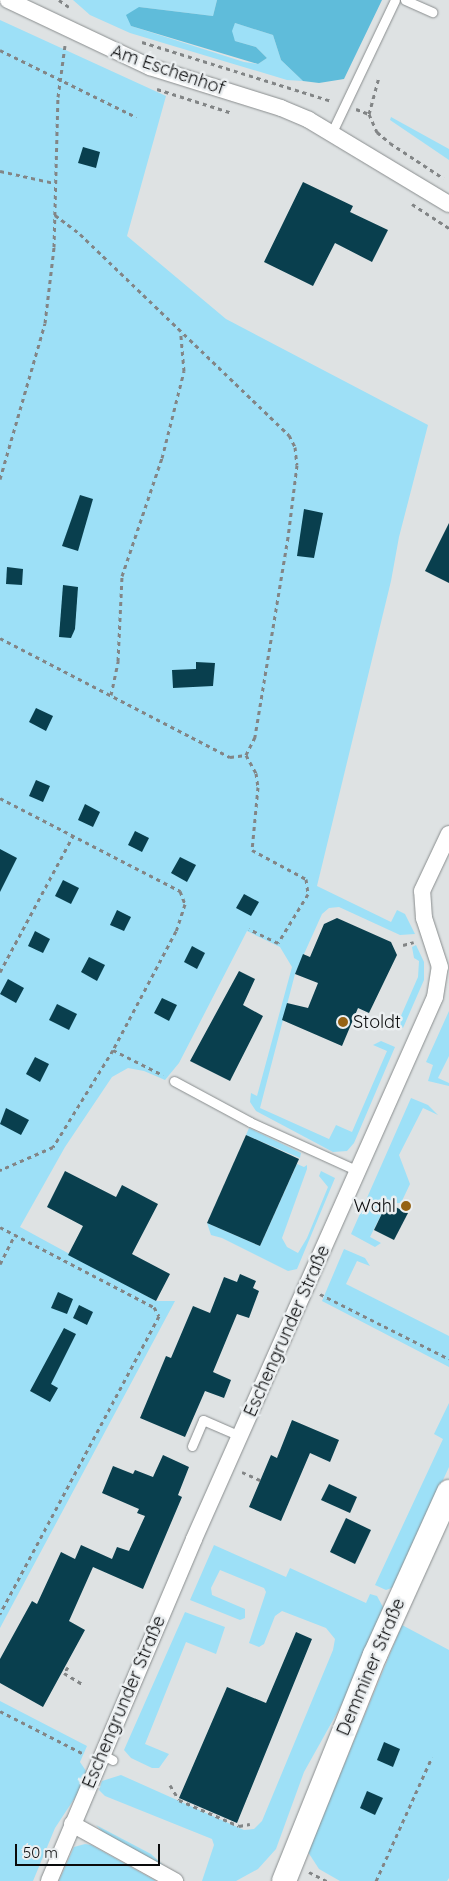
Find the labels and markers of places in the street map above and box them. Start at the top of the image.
place label: Stoldt [353,1011,401,1033]
marker: Stoldt [337,1016,349,1028]
place label: Wahl [354,1195,396,1217]
marker: Wahl [400,1200,412,1212]

